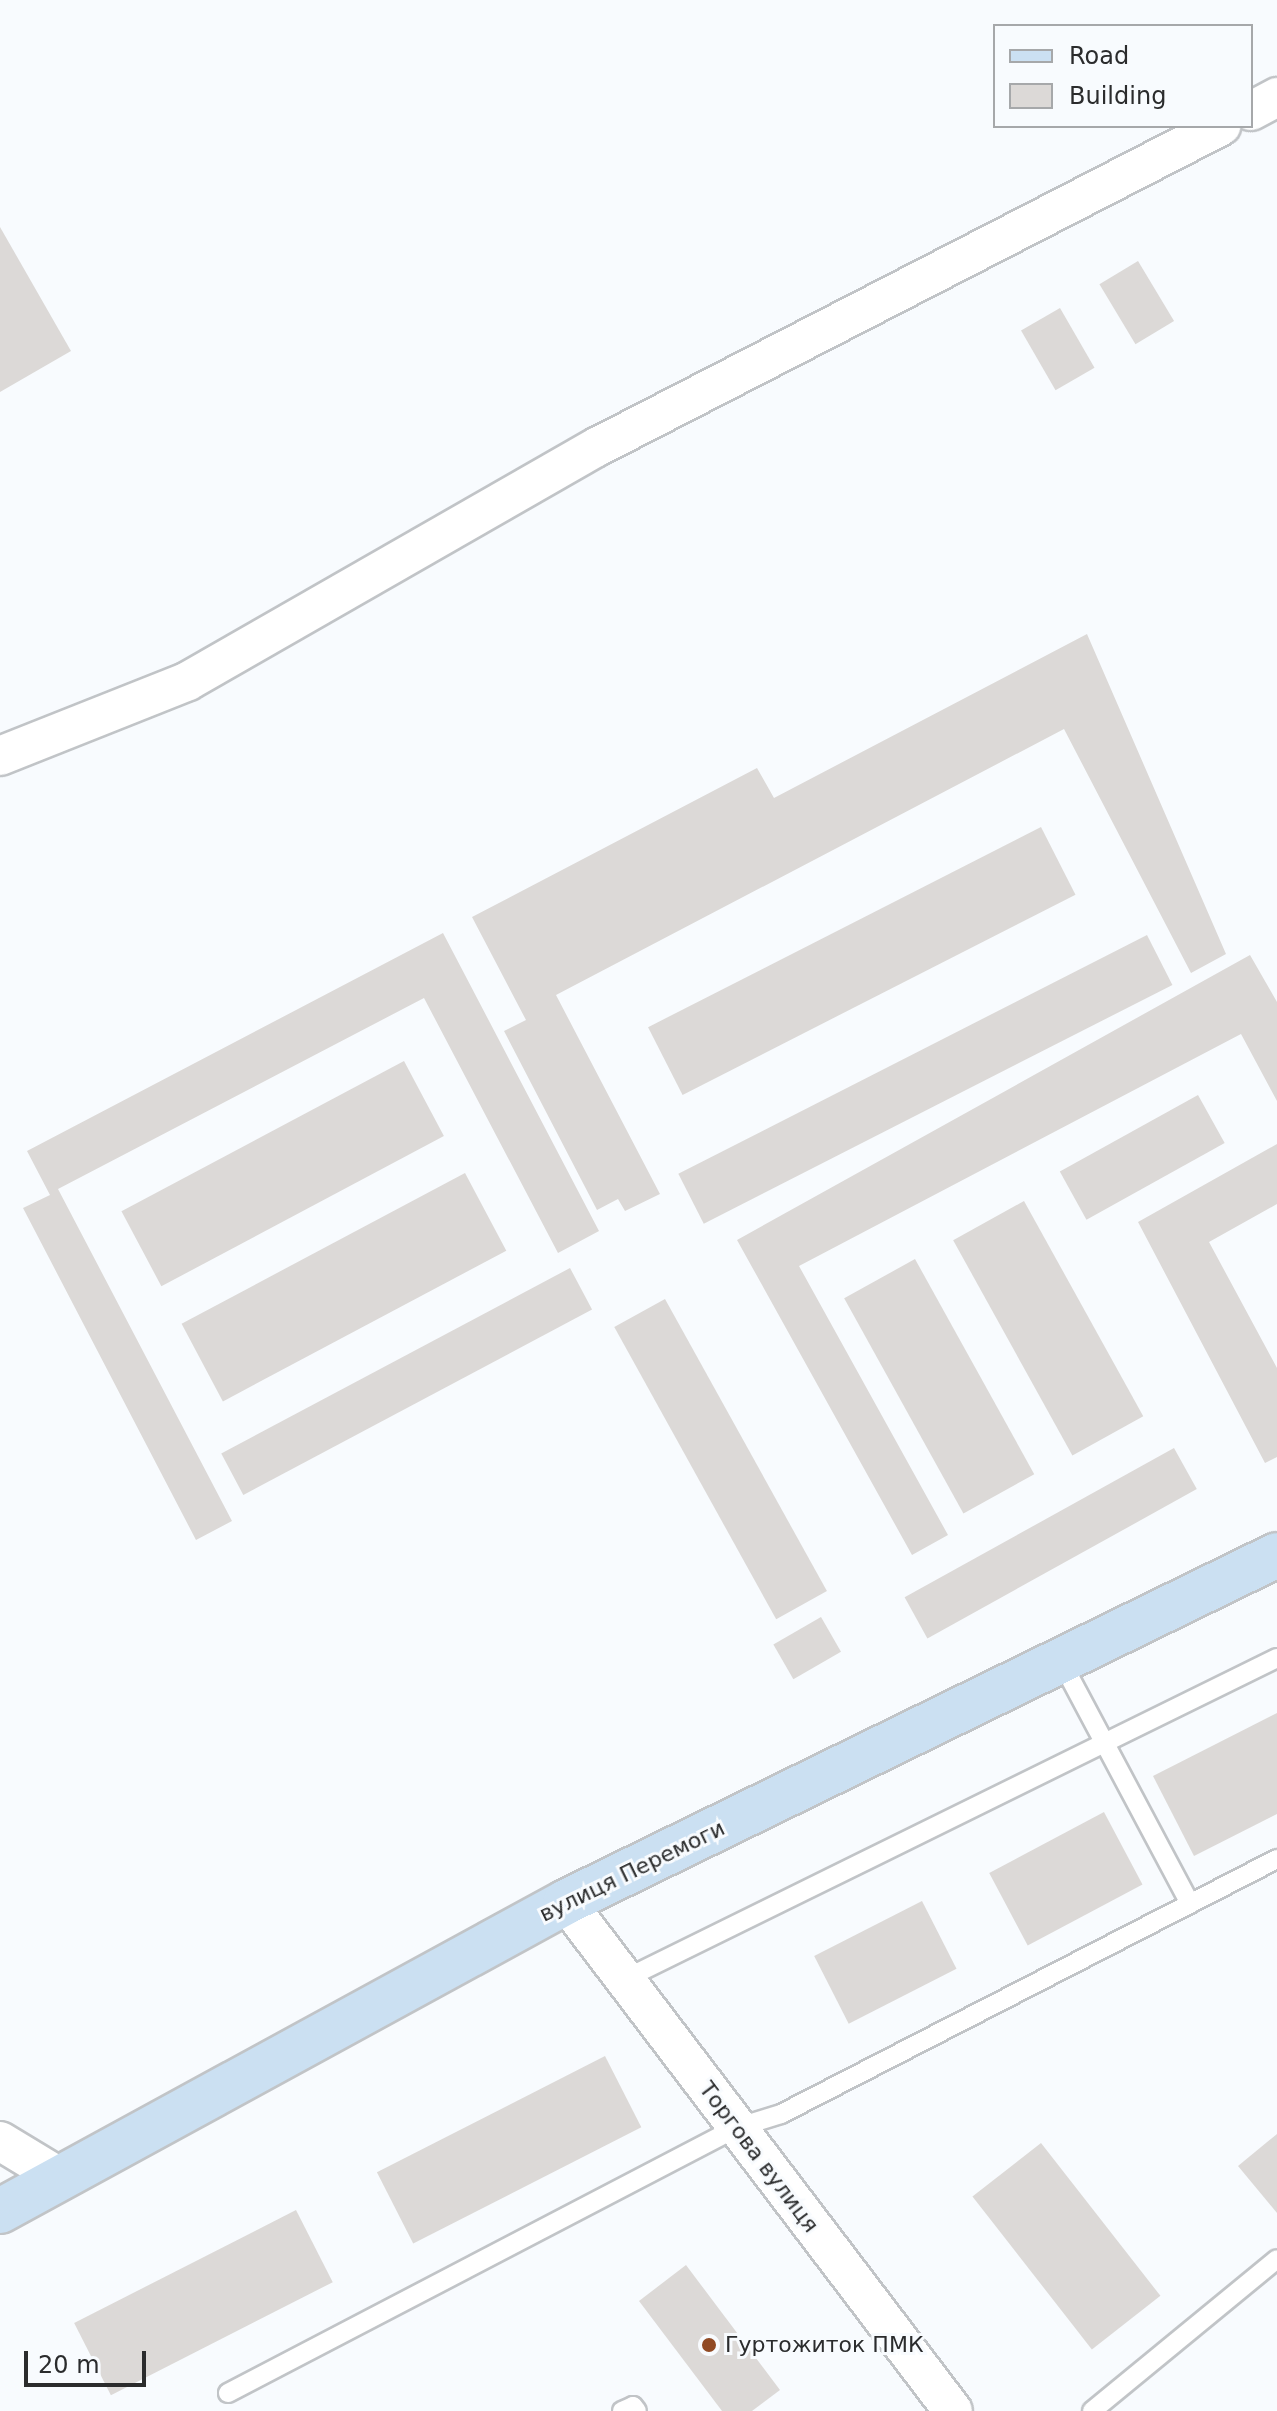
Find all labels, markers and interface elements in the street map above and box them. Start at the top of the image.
legend [993,24,1253,128]
text: Road [1069,42,1129,70]
text: Building [1069,82,1166,110]
street label: вулиця Перемоги [535,1815,729,1927]
street label: Торгова вулиця [694,2076,824,2238]
place label: Гуртожиток ПМК [725,2332,923,2358]
scale bar [28,2335,150,2385]
marker: Гуртожиток ПМК [700,2336,718,2354]
text: 20 m [38,2351,100,2379]

